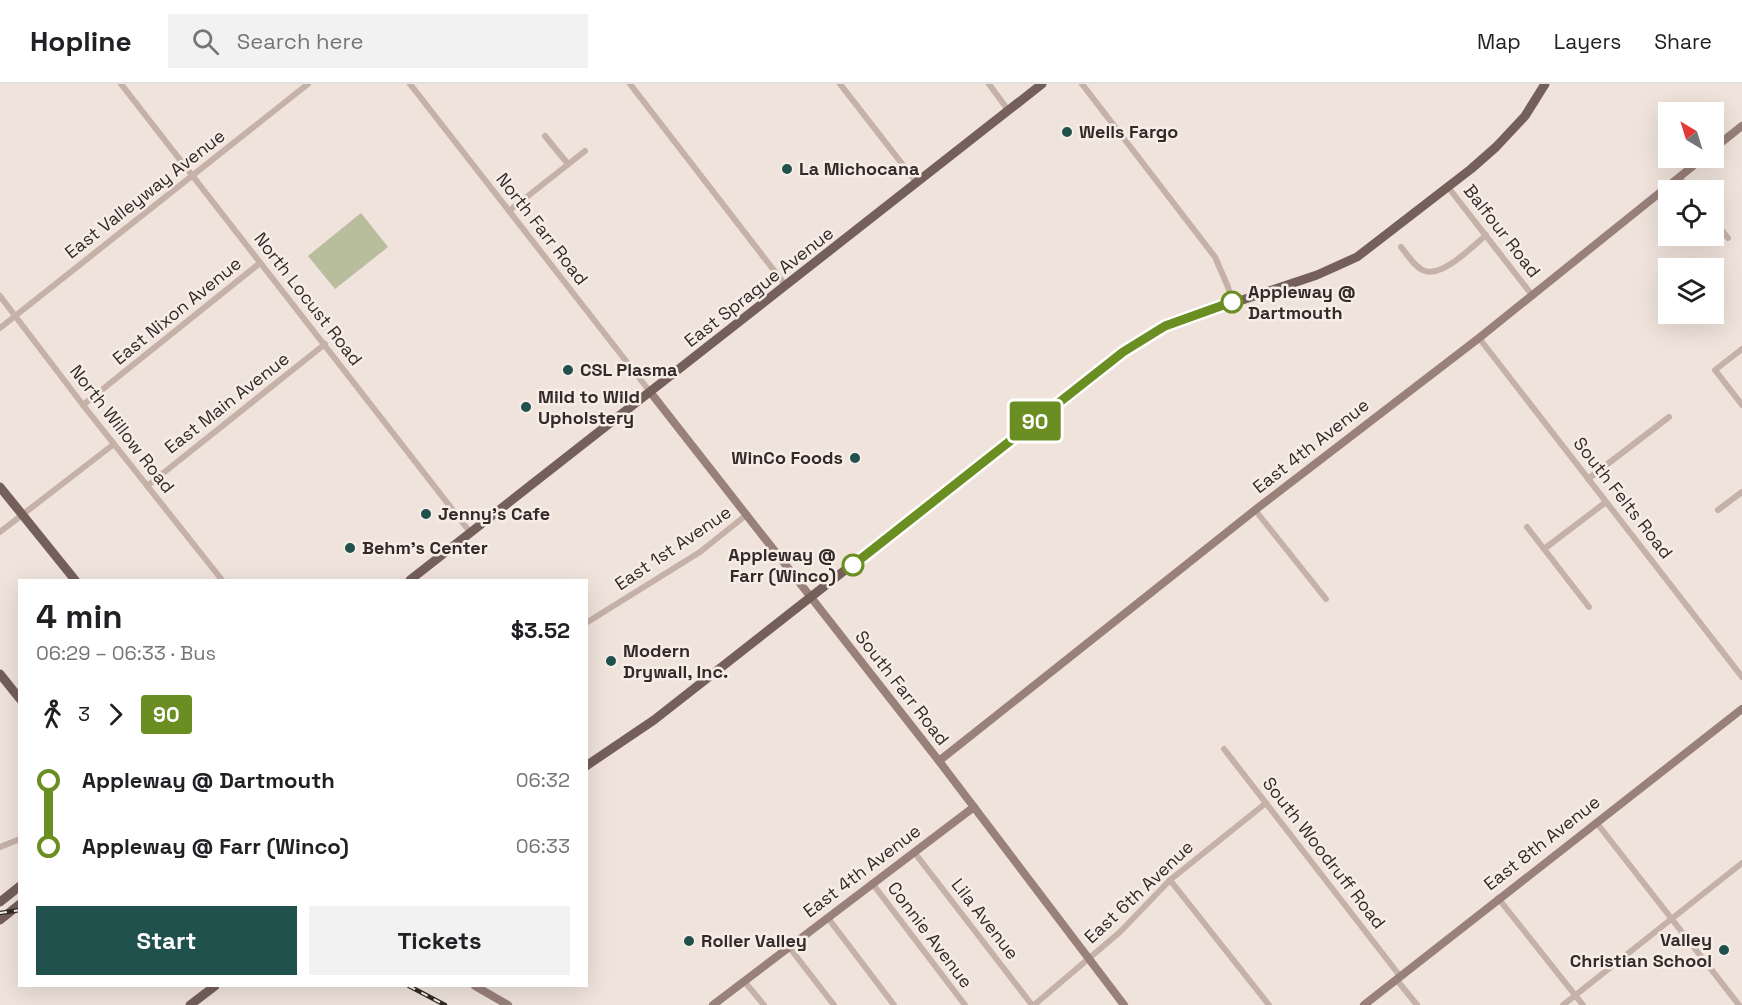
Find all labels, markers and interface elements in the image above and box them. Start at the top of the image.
search box [168,14,588,68]
text: Hopline [30,23,132,59]
icon: search [189,25,222,58]
text: Search here [237,27,363,55]
text: Map [1477,28,1521,55]
text: Layers [1554,28,1621,55]
text: Share [1654,28,1712,55]
north arrow [1658,102,1724,168]
map controls [1658,102,1724,324]
place label: Wells Fargo [1079,120,1178,143]
street label: East Valleyway Avenue [60,124,229,263]
marker: Wells Fargo [1060,125,1074,139]
place label: La Michocana [799,157,920,180]
marker: La Michocana [780,162,794,176]
street label: North Farr Road [491,168,593,289]
street label: Balfour Road [1459,180,1546,282]
button: locate [1658,180,1724,246]
street label: East Sprague Avenue [680,221,838,352]
street label: North Locust Road [249,227,368,370]
street label: East Nixon Avenue [108,252,246,370]
button: layers [1658,258,1724,324]
place label: Appleway @ Dartmouth [1248,280,1356,324]
marker: Appleway @ Dartmouth [1221,291,1243,313]
street label: East Main Avenue [160,347,294,458]
place label: CSL Plasma [580,358,678,381]
street label: North Willow Road [65,360,180,498]
marker: CSL Plasma [561,363,575,377]
place label: Mild to Wild Upholstery [538,385,640,429]
street label: East 4th Avenue [1248,393,1373,498]
marker: Mild to Wild Upholstery [519,400,533,414]
line badge: 90 [1008,402,1062,440]
text: 90 [1022,408,1048,435]
street label: South Felts Road [1569,432,1678,563]
place label: WinCo Foods [731,446,843,469]
marker: WinCo Foods [848,451,862,465]
street label: East 1st Avenue [610,500,735,595]
place label: Jenny's Cafe [438,502,550,525]
marker: Jenny's Cafe [419,507,433,521]
place label: Behm's Center [362,536,488,559]
marker: Behm's Center [343,541,357,555]
place label: Appleway @ Farr (Winco) [728,543,836,587]
marker: Appleway @ Farr (Winco) [842,554,864,576]
text: 4 min [36,596,123,638]
text: $3.52 [511,616,570,644]
street label: South Farr Road [850,626,954,750]
place label: Modern Drywall, Inc. [623,639,728,683]
text: 06:29 – 06:33 · Bus [36,640,216,666]
marker: Modern Drywall, Inc. [604,654,618,668]
icon: walk [36,698,69,731]
icon: forward [99,698,132,731]
text: 3 [78,701,90,727]
text: 90 [153,701,180,728]
text: Appleway @ Dartmouth [82,766,335,794]
text: 06:32 [516,767,570,793]
street label: South Woodruff Road [1258,772,1391,933]
street label: East 8th Avenue [1479,790,1604,895]
street label: East 4th Avenue [798,819,925,922]
text: Appleway @ Farr (Winco) [82,832,349,860]
text: 06:33 [516,833,570,859]
street label: East 6th Avenue [1079,835,1198,948]
street label: Lila Avenue [946,873,1024,964]
street label: Connie Avenue [883,877,978,993]
button: Start [36,906,297,975]
button: Tickets [309,906,570,975]
place label: Valley Christian School [1570,928,1712,972]
place label: Roller Valley [701,929,807,952]
marker: Roller Valley [682,934,696,948]
marker: Valley Christian School [1717,943,1731,957]

